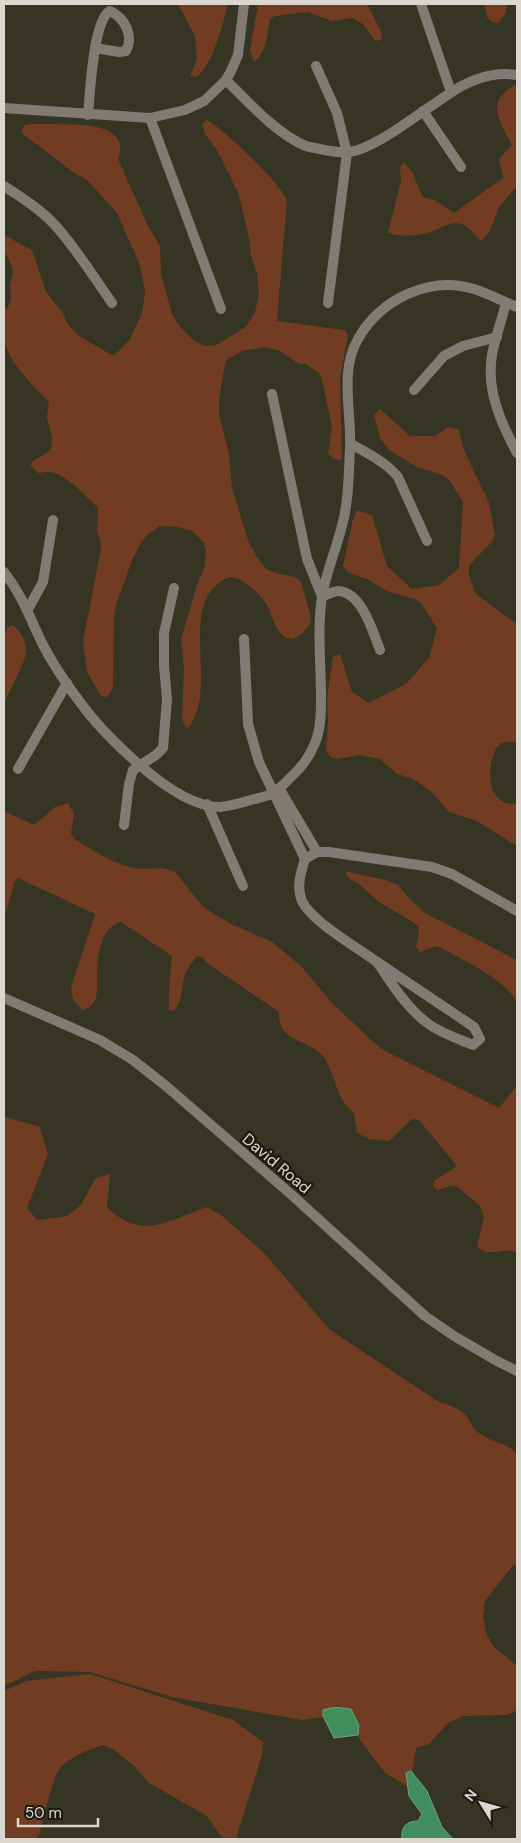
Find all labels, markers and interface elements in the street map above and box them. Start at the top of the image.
street label: David Road [238,1129,315,1198]
north arrow [456,1778,506,1828]
text: N [460,1786,481,1805]
scale bar [18,1796,98,1828]
text: 50 m [25,1803,62,1823]

